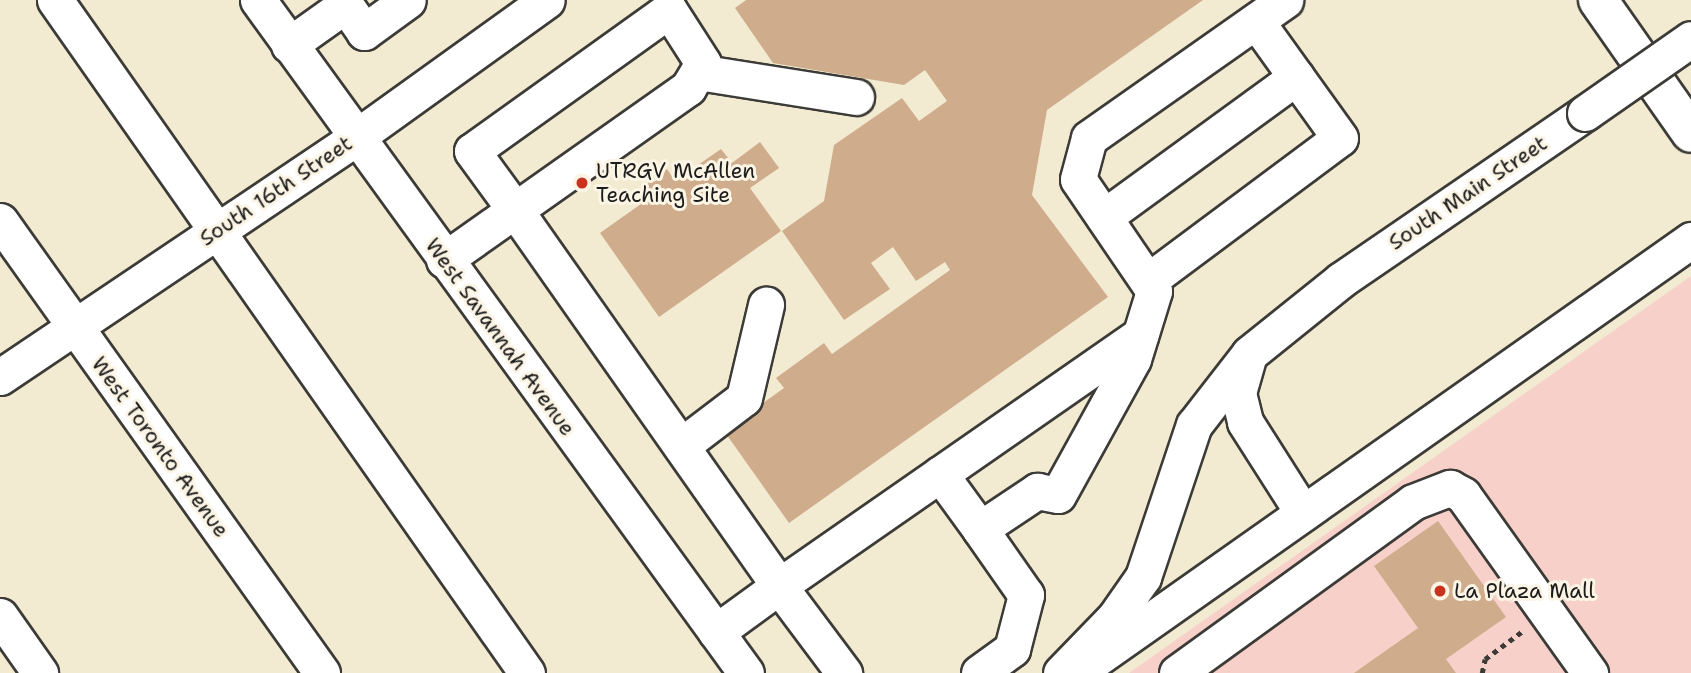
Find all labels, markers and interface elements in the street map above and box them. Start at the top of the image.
street label: South 16th Street [195,131,357,251]
street label: South Main Street [1384,131,1552,255]
place label: UTRGV McAllen Teaching Site [596,158,755,208]
marker: UTRGV McAllen Teaching Site [574,175,590,191]
street label: West Savannah Avenue [420,233,580,441]
street label: West Toronto Avenue [86,352,234,542]
place label: La Plaza Mall [1454,578,1595,604]
marker: La Plaza Mall [1432,583,1448,599]

